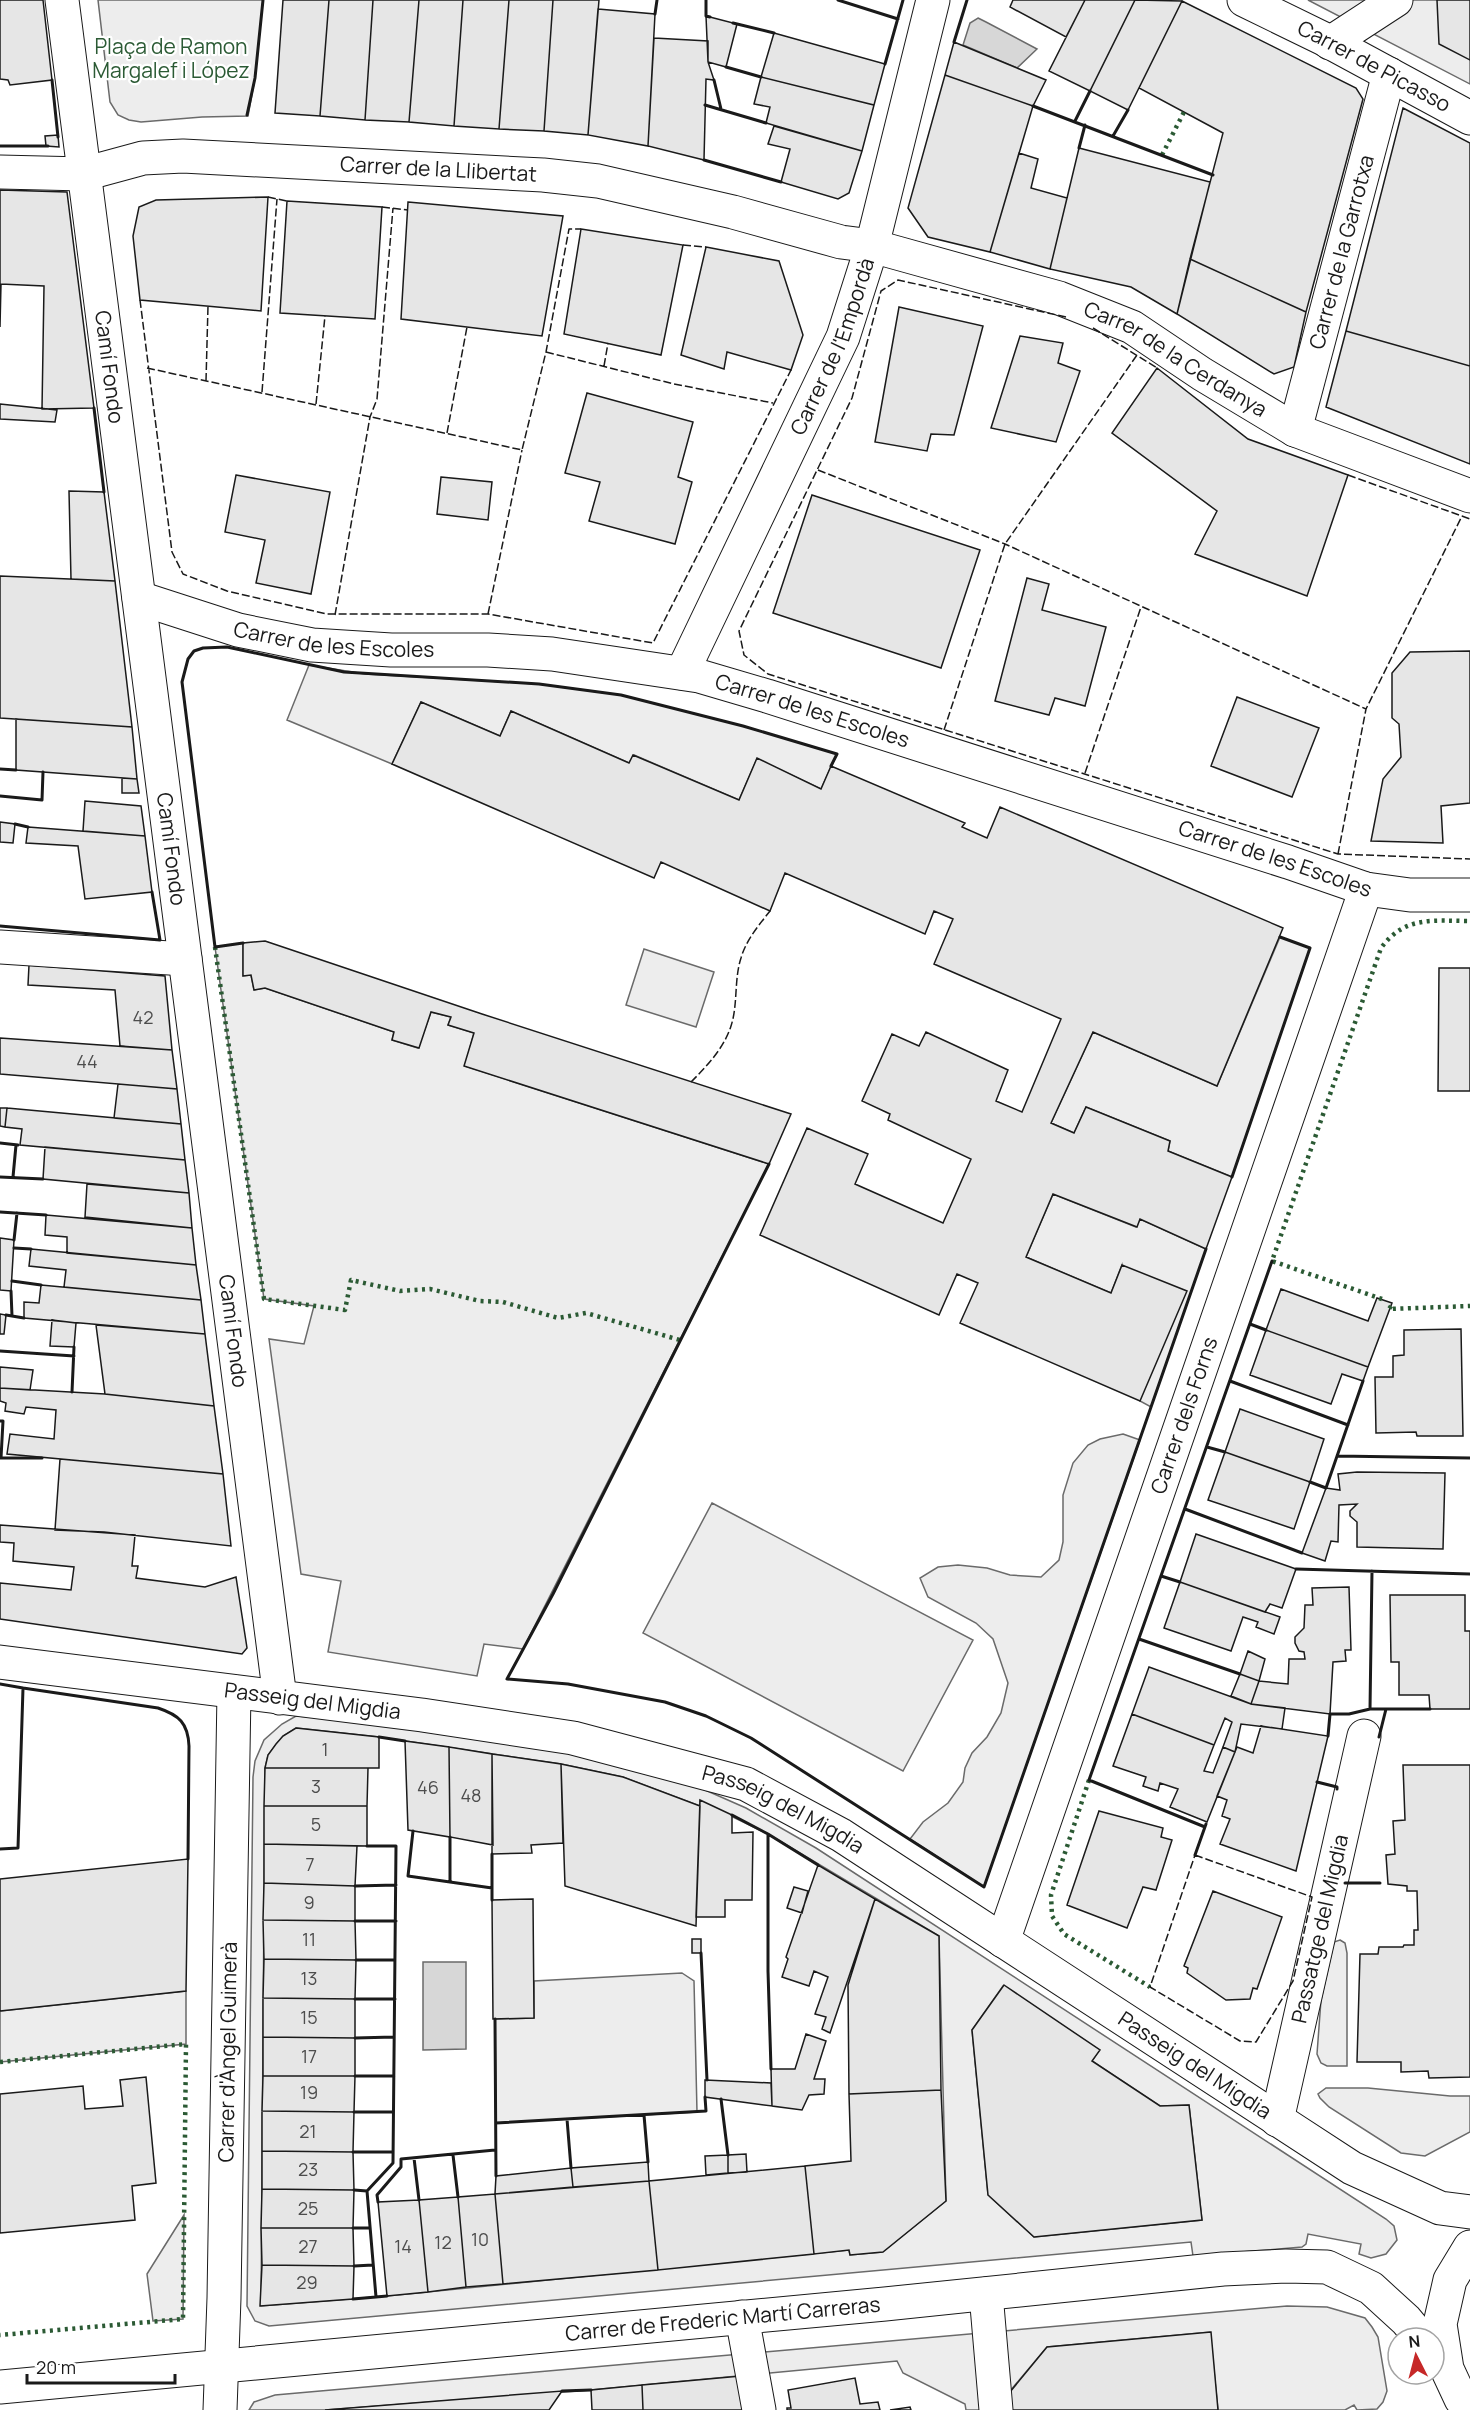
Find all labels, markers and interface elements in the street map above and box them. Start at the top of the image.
street label: Carrer de Picasso [1293,13,1456,118]
park label: Plaça de Ramon Margalef i López [92,32,250,84]
street label: Carrer de la Llibertat [339,149,537,188]
street label: Carrer de la Garrotxa [1302,152,1380,352]
street label: Carrer de l'Empordà [783,254,880,439]
street label: Carrer de la Cerdanya [1080,294,1273,423]
street label: Camí Fondo [89,309,131,425]
street label: Carrer de les Escoles [231,614,434,663]
street label: Carrer de les Escoles [712,667,913,754]
street label: Camí Fondo [151,791,193,907]
street label: Carrer de les Escoles [1175,813,1376,903]
house number: 42 [133,1005,153,1029]
house number: 44 [76,1049,98,1073]
street label: Camí Fondo [213,1273,255,1389]
street label: Carrer dels Forns [1143,1333,1223,1497]
street label: Passeig del Migdia [223,1675,403,1725]
house number: 1 [321,1737,329,1761]
street label: Passeig del Migdia [699,1758,870,1860]
house number: 3 [311,1774,321,1798]
house number: 46 [417,1775,439,1799]
house number: 48 [460,1783,482,1807]
house number: 5 [311,1812,321,1836]
street label: Passatge del Migdia [1284,1831,1354,2026]
house number: 7 [305,1852,315,1876]
house number: 9 [303,1890,315,1914]
house number: 11 [302,1927,316,1951]
street label: Carrer d'Àngel Guimerà [211,1941,243,2163]
house number: 13 [301,1966,317,1990]
street label: Passeig del Migdia [1113,2004,1277,2125]
house number: 15 [300,2005,318,2029]
house number: 17 [301,2044,317,2068]
house number: 19 [300,2080,318,2104]
house number: 21 [299,2119,317,2143]
house number: 23 [298,2157,318,2181]
house number: 25 [298,2196,318,2220]
house number: 10 [471,2227,489,2251]
house number: 12 [434,2230,452,2254]
house number: 27 [298,2234,318,2258]
house number: 14 [394,2234,412,2258]
house number: 29 [296,2270,318,2294]
street label: Carrer de Frederic Martí Carreras [564,2290,881,2347]
north arrow [1386,2326,1446,2386]
text: N [1408,2330,1421,2353]
scale bar [27,2347,176,2385]
text: 20 m [36,2355,76,2379]

